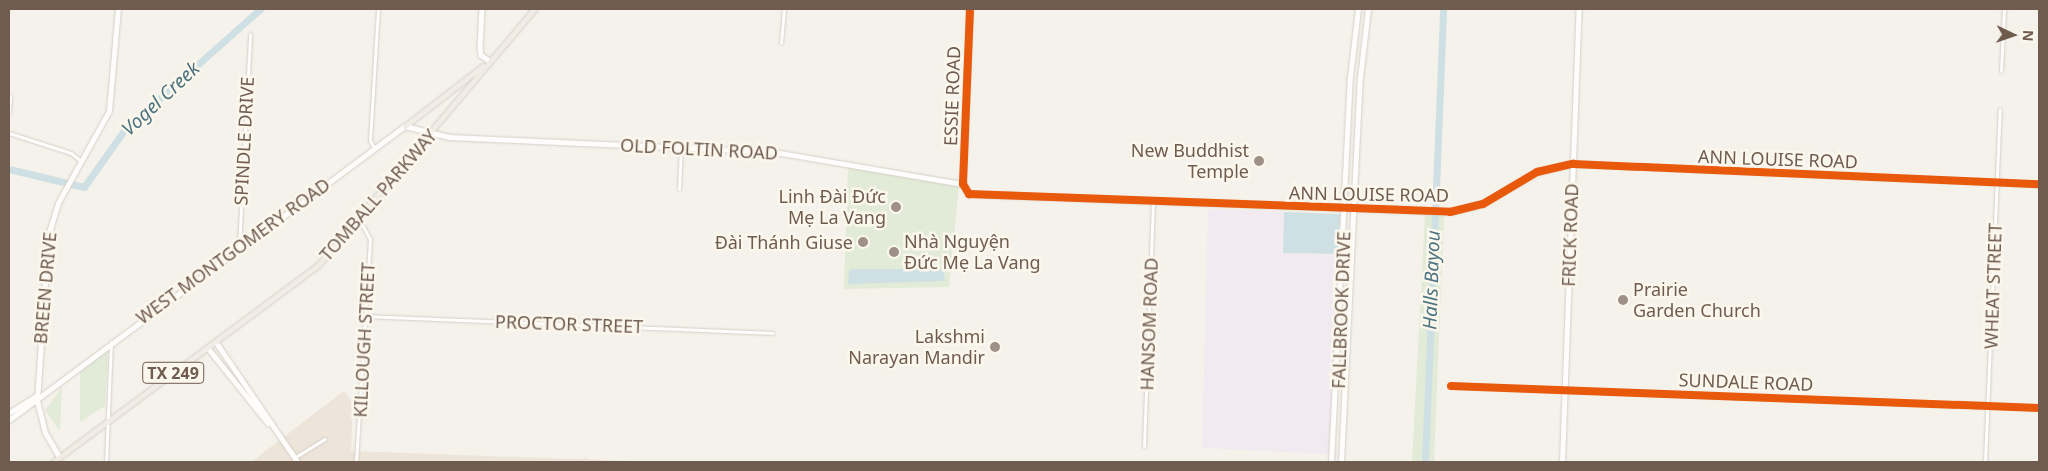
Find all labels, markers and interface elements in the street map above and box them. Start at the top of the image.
north arrow [1988,10,2038,60]
text: N [2019,30,2038,42]
street label: ESSIE ROAD [939,46,965,146]
water label: Vogel Creek [117,57,205,141]
street label: SPINDLE DRIVE [230,76,258,206]
street label: TOMBALL PARKWAY [315,125,441,265]
street label: OLD FOLTIN ROAD [620,134,778,164]
place label: New Buddhist Temple [1131,140,1249,182]
street label: ANN LOUISE ROAD [1698,145,1858,173]
marker: New Buddhist Temple [1253,155,1265,167]
street label: WEST MONTGOMERY ROAD [132,173,334,329]
street label: ANN LOUISE ROAD [1289,182,1449,206]
street label: FRICK ROAD [1557,183,1583,287]
place label: Linh Đài Đức Mẹ La Vang [779,186,886,228]
marker: Linh Đài Đức Mẹ La Vang [890,201,902,213]
street label: WHEAT STREET [1980,223,2006,349]
water label: Halls Bayou [1419,230,1445,330]
street label: BREEN DRIVE [29,231,61,345]
place label: Đài Thánh Giuse [715,231,853,253]
place label: Nhà Nguyện Đức Mẹ La Vang [904,231,1041,274]
street label: FALLBROOK DRIVE [1327,231,1355,389]
marker: Đài Thánh Giuse [857,236,869,248]
marker: Nhà Nguyện Đức Mẹ La Vang [888,246,900,258]
street label: HANSOM ROAD [1136,257,1162,391]
street label: KILLOUGH STREET [349,262,379,418]
place label: Prairie Garden Church [1633,279,1761,322]
marker: Prairie Garden Church [1617,294,1629,306]
street label: PROCTOR STREET [495,311,643,337]
place label: Lakshmi Narayan Mandir [848,326,985,368]
marker: Lakshmi Narayan Mandir [989,341,1001,353]
road number: TX 249 [142,359,204,386]
street label: SUNDALE ROAD [1678,369,1814,395]

